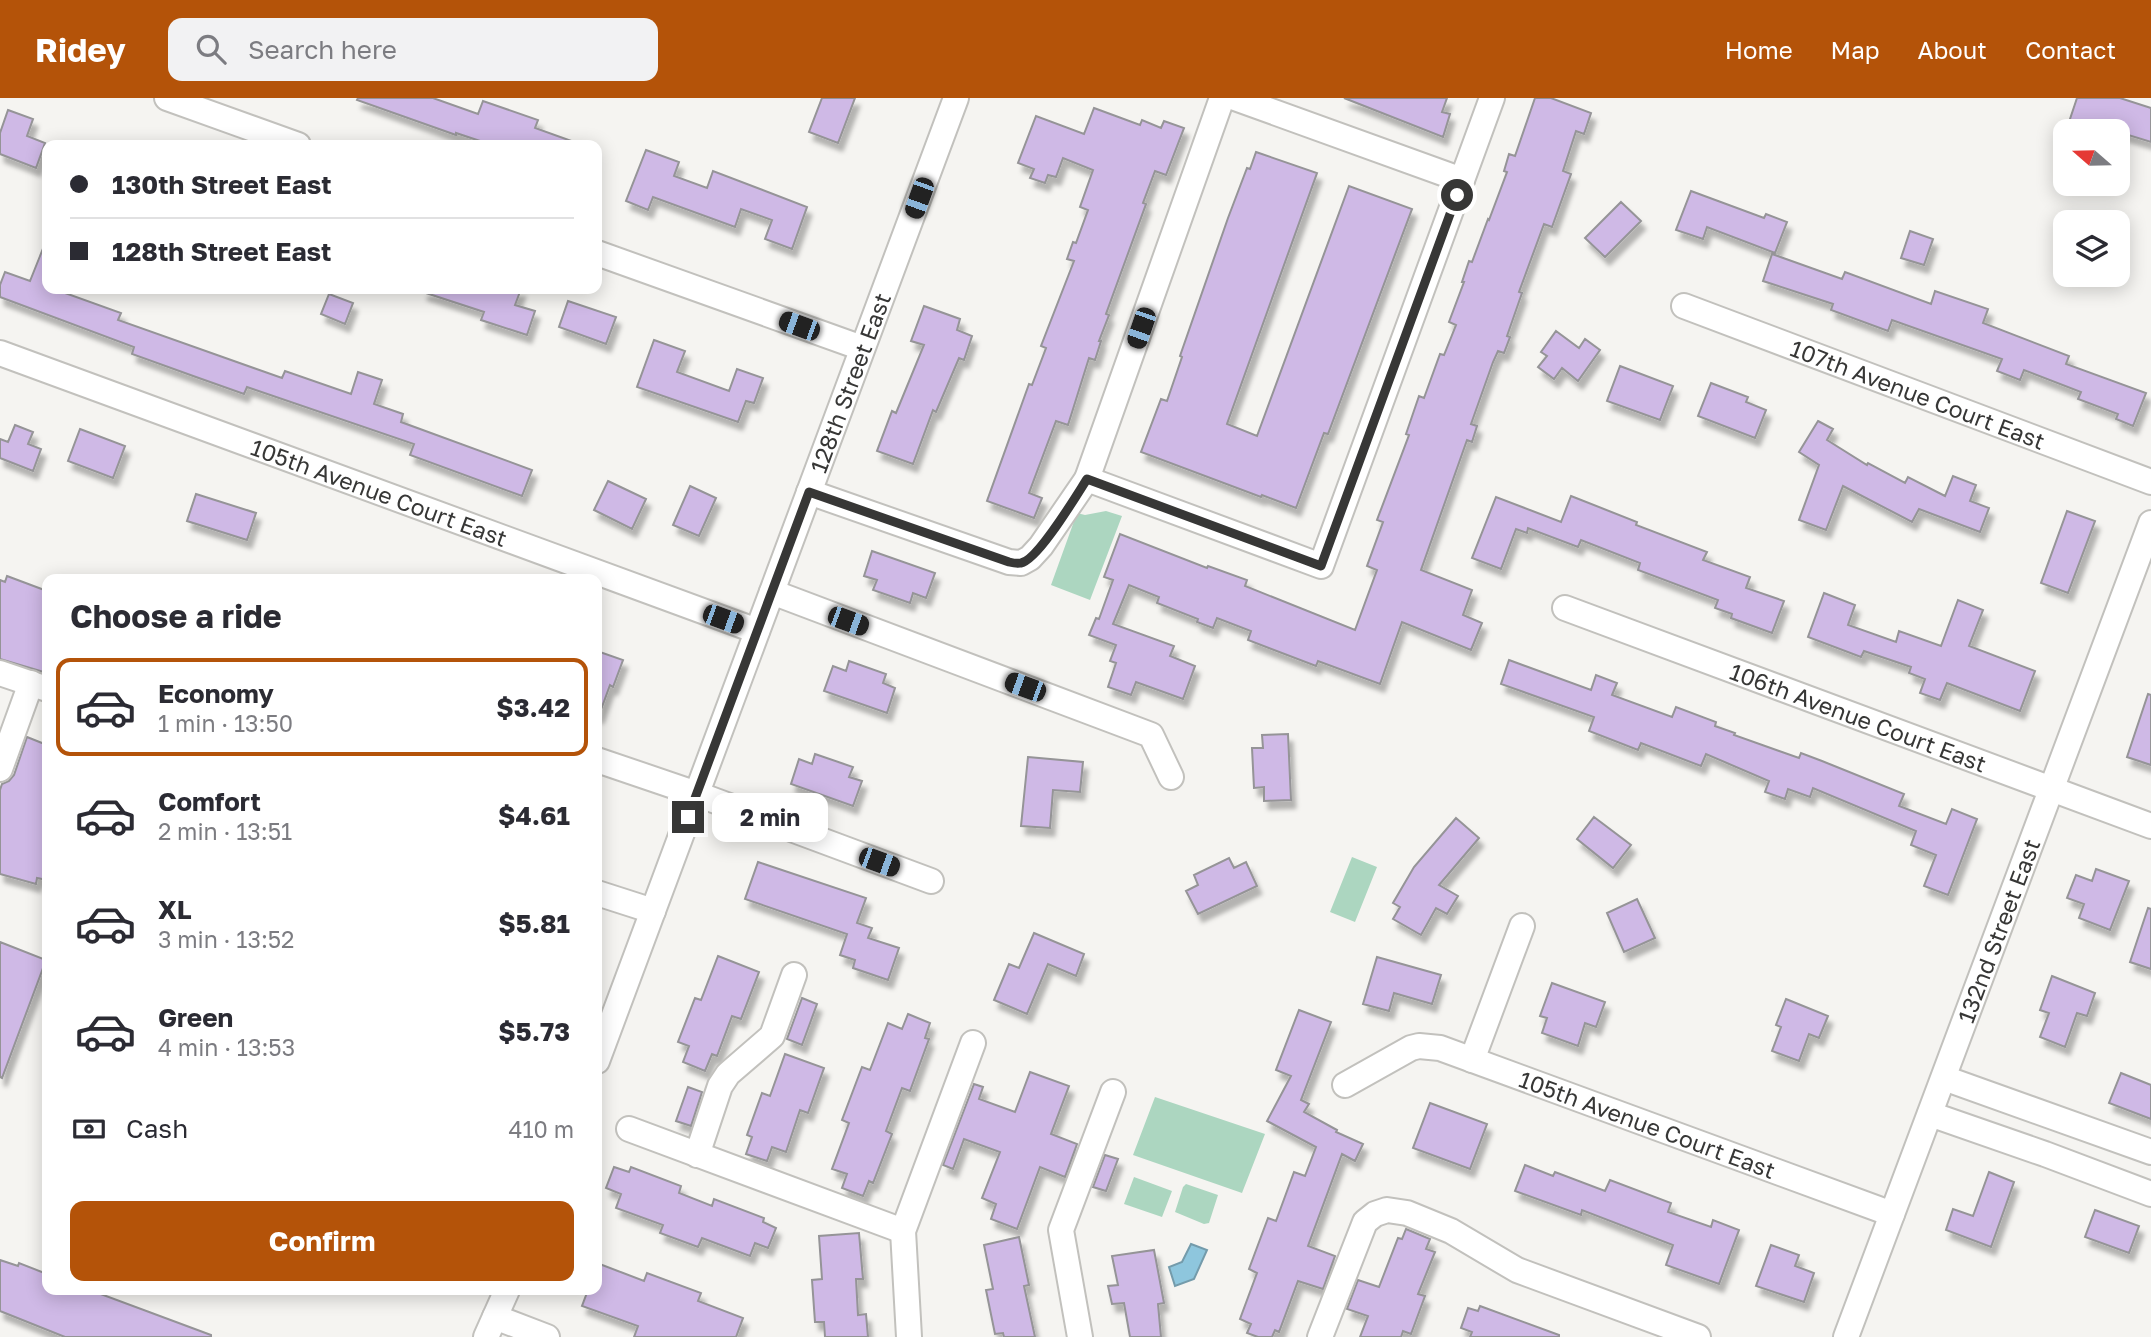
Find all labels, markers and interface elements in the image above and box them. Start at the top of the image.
search box [168,18,658,81]
text: Ridey [35,30,126,69]
icon: search [192,30,230,68]
text: Search here [248,34,397,65]
text: Home [1725,35,1793,64]
text: Map [1831,35,1880,64]
text: About [1918,35,1987,64]
text: Contact [2025,35,2116,64]
north arrow [2053,119,2130,196]
map controls [2053,119,2130,287]
text: 130th Street East [112,169,332,200]
car [902,175,937,221]
route start [1441,179,1473,211]
button: layers [2053,210,2130,287]
text: 128th Street East [112,236,331,267]
street label: 128th Street East [804,289,896,476]
car [1125,305,1158,351]
car [776,309,823,343]
street label: 107th Avenue Court East [1787,334,2049,455]
street label: 105th Avenue Court East [247,432,511,552]
text: Choose a ride [70,597,282,635]
car [700,602,747,636]
car [825,604,872,638]
street label: 106th Avenue Court East [1726,657,1990,778]
car [1002,670,1049,704]
icon: car [74,676,137,739]
text: Economy [158,678,274,709]
text: $3.42 [496,692,570,723]
text: 1 min · 13:50 [158,709,293,737]
icon: car [74,784,137,847]
text: Comfort [158,786,261,817]
callout: 2 min [712,792,828,842]
text: $4.61 [498,800,570,831]
route end [672,801,704,833]
text: 2 min [740,803,800,831]
text: 2 min · 13:51 [158,817,292,845]
street label: 132nd Street East [1951,835,2045,1026]
car [856,845,903,879]
icon: car [74,892,137,955]
text: XL [158,894,192,925]
text: $5.81 [498,908,570,939]
text: 3 min · 13:52 [158,925,294,953]
icon: car [74,1000,137,1063]
text: Green [158,1002,233,1033]
text: $5.73 [498,1016,570,1047]
text: 4 min · 13:53 [158,1033,295,1061]
street label: 105th Avenue Court East [1516,1064,1779,1184]
icon: cash [70,1110,108,1148]
text: Cash [126,1113,188,1144]
text: 410 m [508,1115,574,1143]
button: Confirm [70,1201,574,1281]

